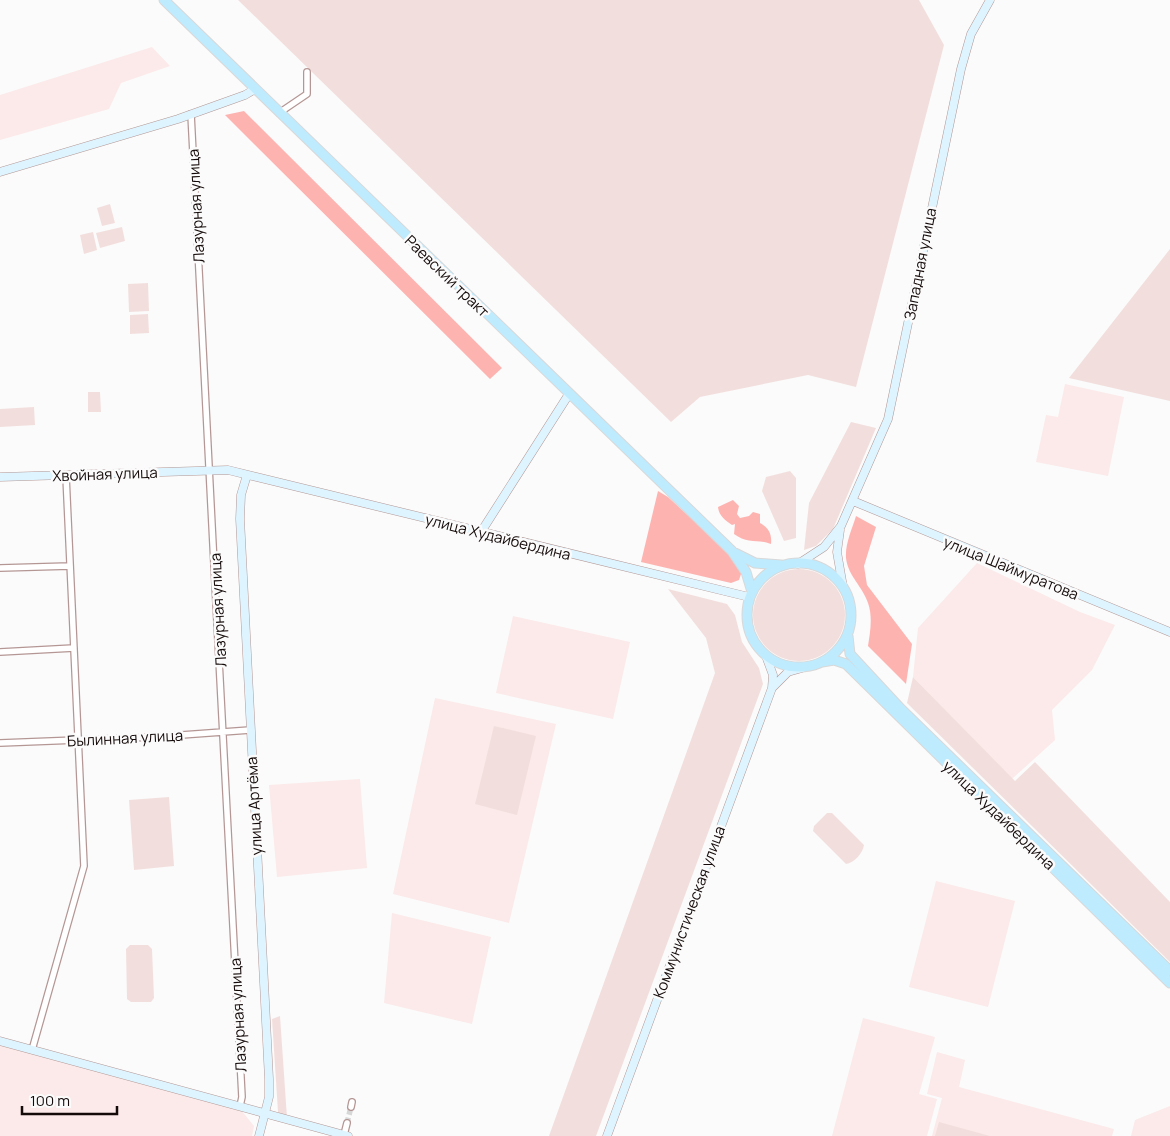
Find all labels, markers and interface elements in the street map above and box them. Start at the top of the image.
street label: Лазурная улица [183,148,209,264]
street label: Западная улица [899,206,941,322]
street label: Раевский тракт [400,230,494,322]
street label: Хвойная улица [52,462,158,486]
street label: улица Худайбердина [423,509,573,565]
street label: улица Шаймуратова [940,531,1082,605]
street label: Лазурная улица [205,552,231,668]
street label: Былинная улица [67,724,183,752]
street label: улица Артёма [241,756,267,856]
street label: улица Худайбердина [938,756,1060,874]
street label: Коммунистическая улица [648,823,730,1001]
street label: Лазурная улица [225,957,251,1073]
scale bar [22,1084,118,1116]
text: 100 m [30,1090,70,1111]

